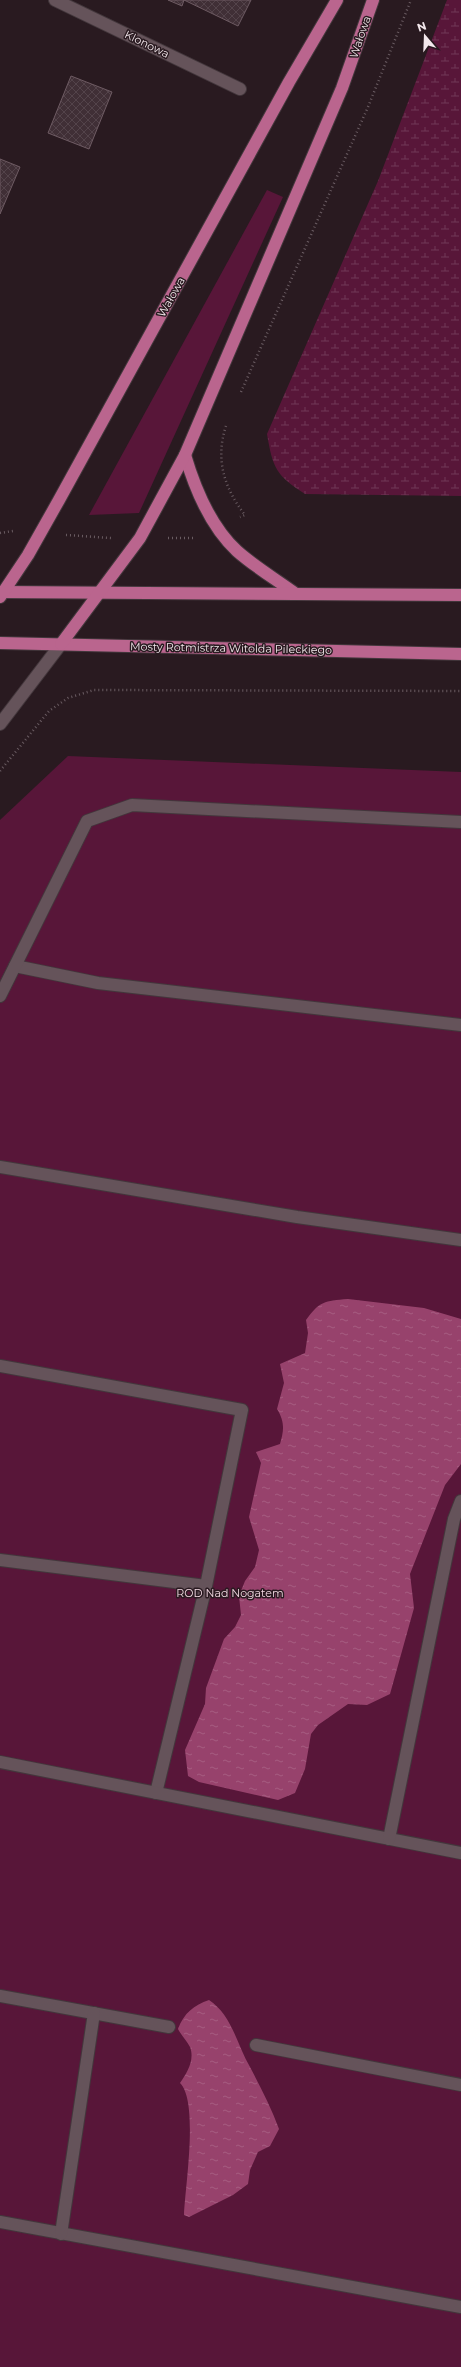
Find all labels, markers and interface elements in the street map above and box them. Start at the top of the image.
street label: Wałowa [346,14,374,60]
north arrow [405,16,445,56]
text: N [415,18,428,35]
street label: Klonowa [122,27,172,61]
street label: Wałowa [154,274,188,320]
street label: Mosty Rotmistrza Witolda Pileckiego [130,639,332,657]
park label: ROD Nad Nogatem [176,1586,284,1600]

